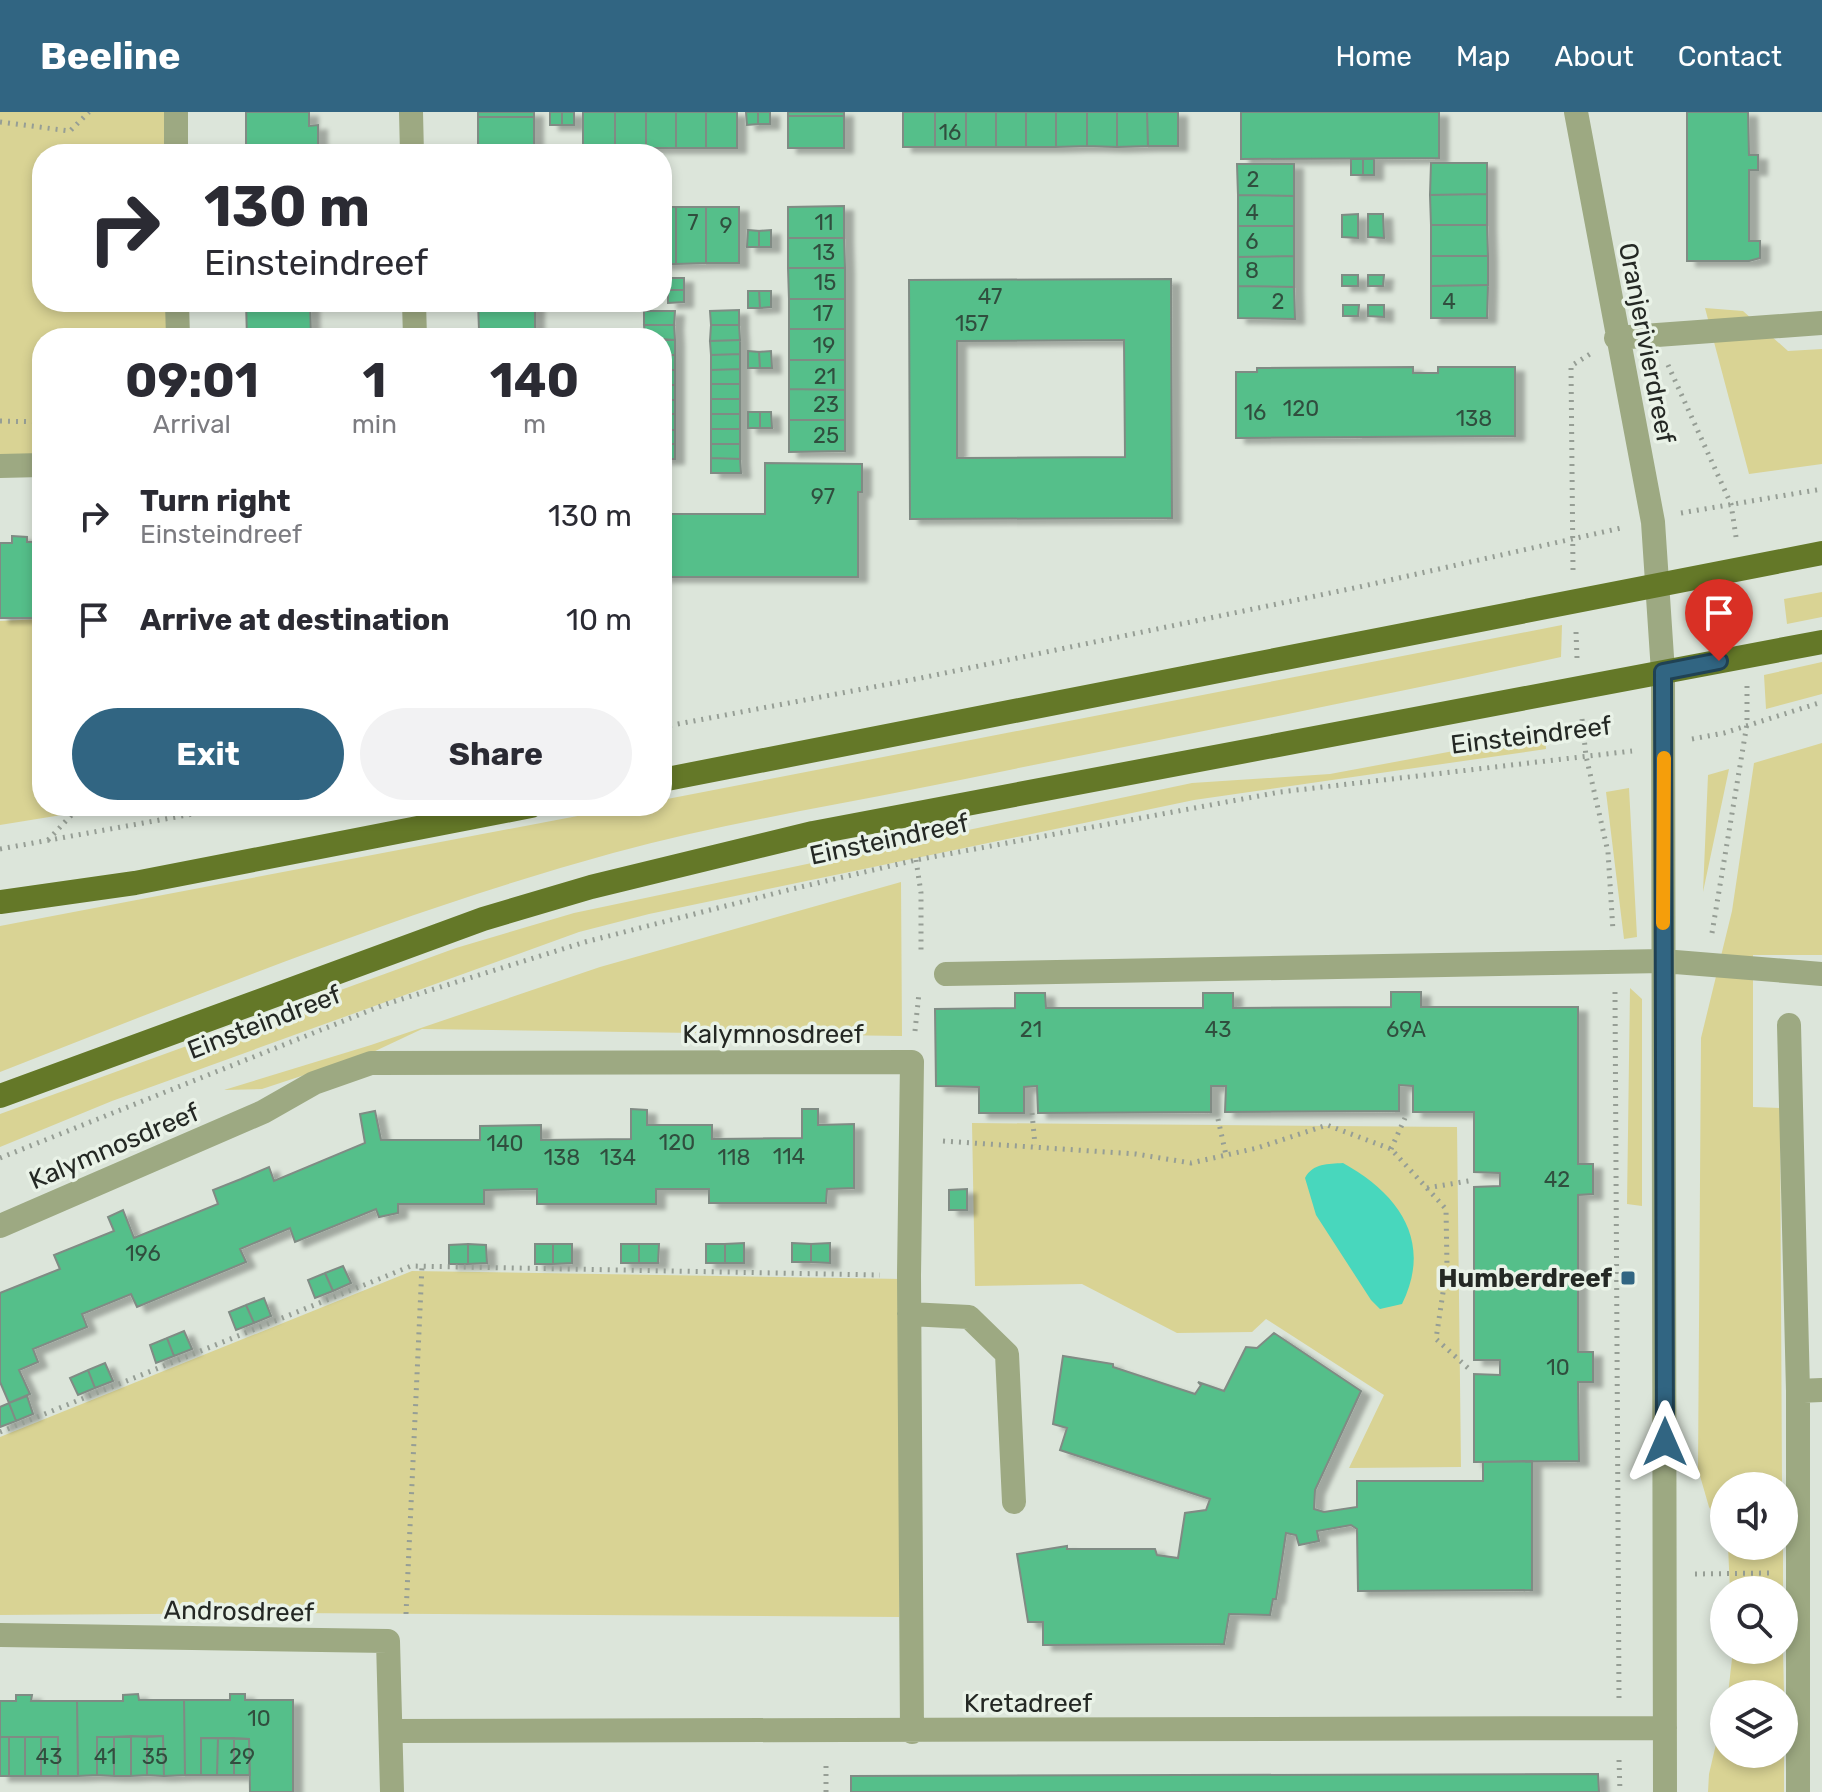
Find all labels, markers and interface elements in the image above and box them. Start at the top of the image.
text: Beeline [40,33,181,79]
text: Home [1335,40,1412,73]
text: Map [1456,40,1510,73]
text: About [1554,40,1634,73]
text: Contact [1678,40,1782,73]
house number: 16 [939,119,961,146]
house number: 2 [1247,166,1259,193]
text: 130 m [204,174,370,240]
icon: right [72,176,176,280]
house number: 4 [1245,199,1259,226]
house number: 7 [687,209,699,236]
house number: 11 [815,209,833,236]
house number: 9 [719,212,733,239]
house number: 6 [1245,228,1259,255]
house number: 13 [813,239,835,266]
street label: Oranjerivierdreef [1612,240,1681,446]
text: Einsteindreef [204,241,428,284]
house number: 8 [1245,257,1259,284]
house number: 15 [814,269,836,296]
house number: 47 [978,283,1002,310]
house number: 2 [1272,288,1284,315]
house number: 4 [1442,288,1456,315]
house number: 17 [813,300,833,327]
house number: 157 [955,310,989,337]
house number: 19 [813,332,835,359]
text: 09:01 [125,352,259,409]
text: 1 [362,352,386,409]
text: 140 [490,352,579,409]
house number: 21 [814,363,836,390]
house number: 23 [813,391,839,418]
house number: 120 [1283,395,1319,422]
house number: 16 [1244,399,1266,426]
house number: 138 [1456,405,1492,432]
text: Arrival [153,409,231,440]
text: min [352,409,397,440]
text: m [523,409,546,440]
house number: 25 [813,422,839,449]
text: Turn right [140,483,291,519]
house number: 97 [811,483,835,510]
icon: right [72,494,116,538]
text: 130 m [548,498,632,534]
text: Einsteindreef [140,519,302,550]
pin [1685,579,1753,661]
icon: arrive [1697,591,1741,635]
icon: arrive [72,598,116,642]
text: Arrive at destination [140,602,450,638]
text: 10 m [566,602,632,638]
button: Exit [72,708,344,800]
button: Share [360,708,632,800]
street label: Einsteindreef [1449,710,1613,761]
street label: Einsteindreef [807,807,972,871]
street label: Einsteindreef [183,979,345,1066]
house number: 21 [1020,1016,1042,1043]
house number: 43 [1205,1016,1231,1043]
house number: 69A [1386,1016,1426,1043]
street label: Kalymnosdreef [682,1019,864,1050]
street label: Kalymnosdreef [25,1097,204,1196]
house number: 120 [659,1129,695,1156]
house number: 140 [486,1130,524,1157]
house number: 114 [773,1143,805,1170]
house number: 138 [544,1144,580,1171]
house number: 134 [600,1144,636,1171]
house number: 118 [718,1144,750,1171]
house number: 42 [1544,1166,1570,1193]
house number: 196 [125,1240,161,1267]
place label: Humberdreef [1438,1263,1612,1294]
marker: Humberdreef [1619,1269,1637,1287]
house number: 10 [1546,1354,1570,1381]
position arrow [1623,1400,1707,1484]
map controls [1710,1472,1798,1768]
button: sound [1710,1472,1798,1560]
button: search [1710,1576,1798,1664]
street label: Androsdreef [163,1595,315,1628]
button: layers [1710,1680,1798,1768]
street label: Kretadreef [964,1688,1092,1719]
house number: 10 [247,1705,271,1732]
house number: 43 [36,1743,62,1770]
house number: 41 [94,1743,116,1770]
house number: 35 [142,1743,168,1770]
house number: 29 [229,1743,255,1770]

